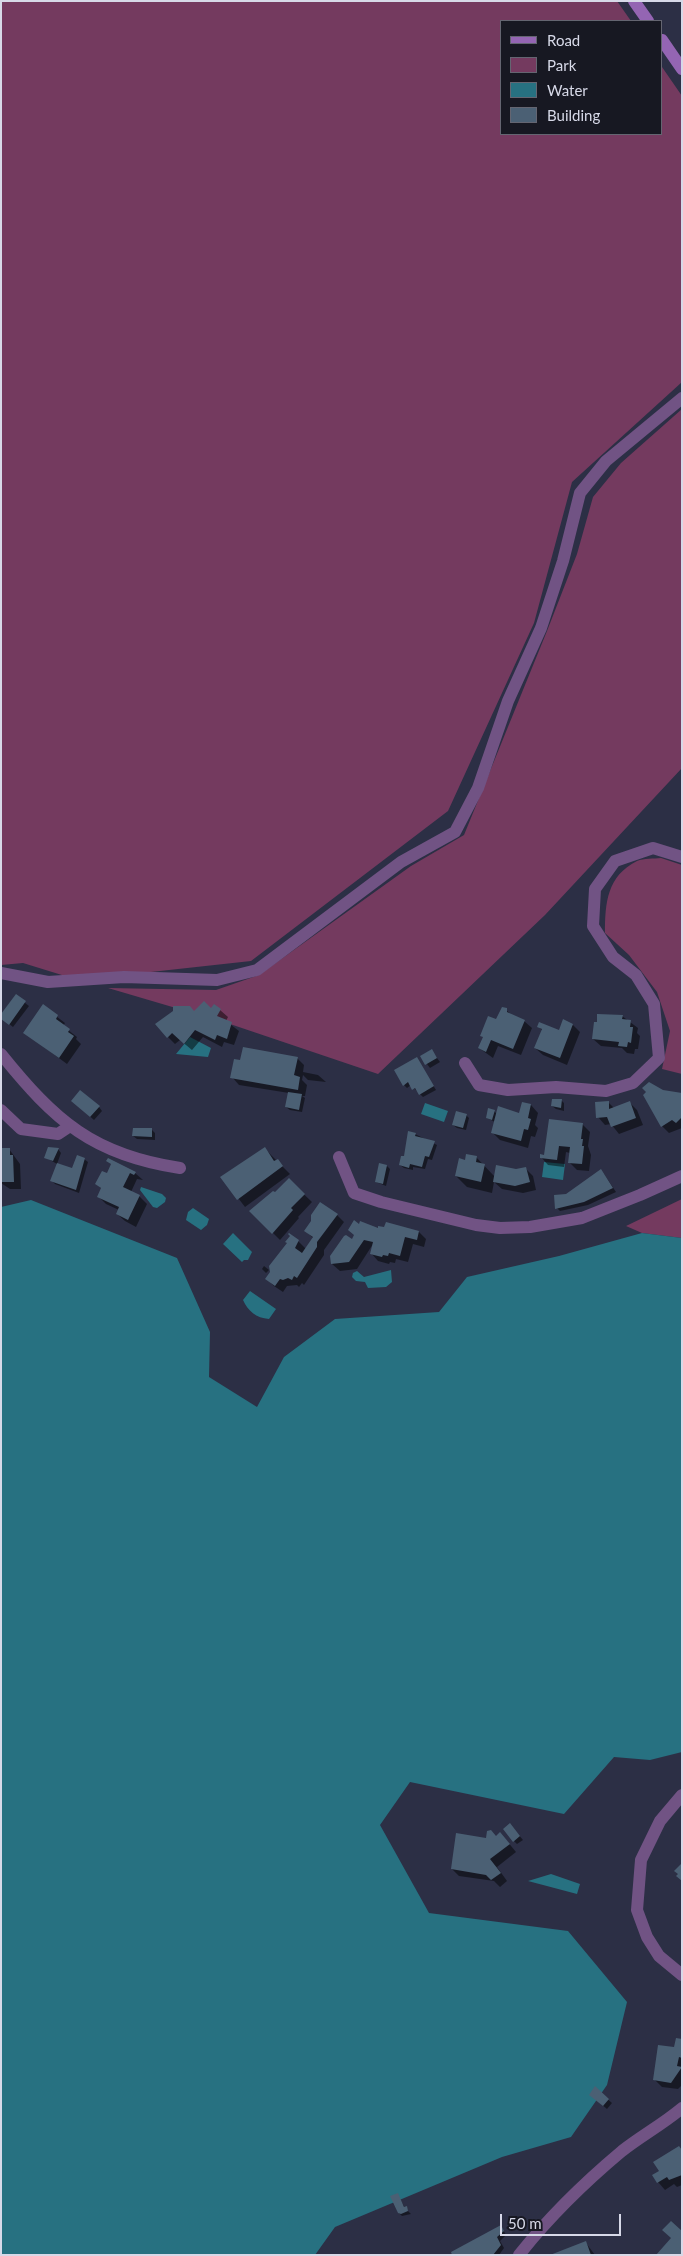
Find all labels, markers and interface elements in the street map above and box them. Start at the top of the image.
legend [500,20,663,135]
text: Road [547,31,580,49]
text: Park [547,56,576,74]
text: Water [547,81,588,99]
text: Building [547,106,600,124]
scale bar [503,2204,624,2236]
text: 50 m [508,2214,542,2232]

